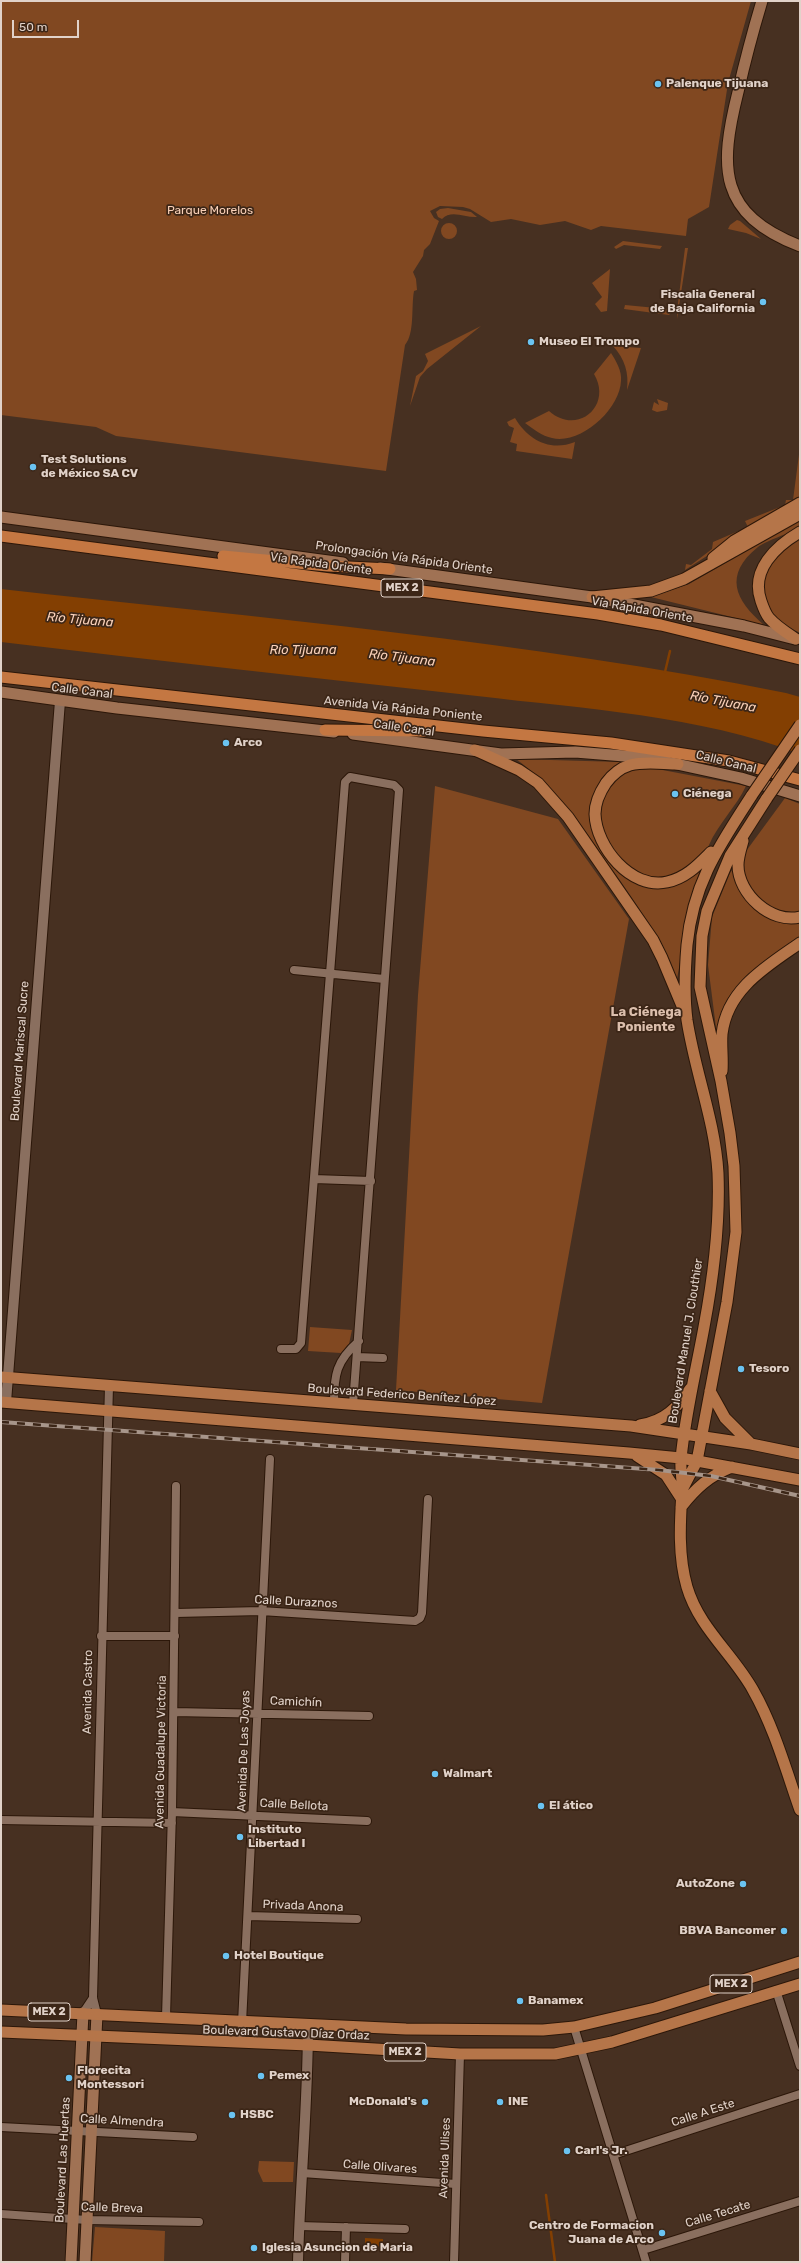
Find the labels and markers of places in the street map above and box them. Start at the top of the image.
place label: Palenque Tijuana [666,77,768,91]
marker: Palenque Tijuana [653,79,663,89]
place label: Fiscalia General de Baja California [650,288,755,316]
marker: Fiscalia General de Baja California [758,297,768,307]
place label: Museo El Trompo [539,335,639,349]
marker: Museo El Trompo [526,337,536,347]
place label: Test Solutions de México SA CV [41,453,138,481]
marker: Test Solutions de México SA CV [28,462,38,472]
place label: Arco [234,736,262,750]
marker: Arco [221,738,231,748]
place label: Ciénega [683,787,732,801]
marker: Ciénega [670,789,680,799]
place label: Tesoro [749,1362,789,1376]
marker: Tesoro [736,1364,746,1374]
place label: Walmart [443,1767,492,1781]
marker: Walmart [430,1769,440,1779]
place label: El ático [549,1799,593,1813]
marker: El ático [536,1801,546,1811]
place label: Instituto Libertad I [248,1823,305,1851]
marker: Instituto Libertad I [235,1832,245,1842]
place label: AutoZone [676,1877,735,1891]
marker: AutoZone [738,1879,748,1889]
place label: BBVA Bancomer [679,1924,776,1938]
marker: BBVA Bancomer [779,1926,789,1936]
place label: Hotel Boutique [234,1949,324,1963]
marker: Hotel Boutique [221,1951,231,1961]
place label: Banamex [528,1994,583,2008]
marker: Banamex [515,1996,525,2006]
place label: Florecita Montessori [77,2064,144,2092]
place label: Pemex [269,2069,309,2083]
marker: Pemex [256,2071,266,2081]
marker: Florecita Montessori [64,2073,74,2083]
place label: McDonald's [349,2095,417,2109]
place label: INE [508,2095,528,2109]
marker: McDonald's [420,2097,430,2107]
marker: INE [495,2097,505,2107]
place label: HSBC [240,2108,274,2122]
marker: HSBC [227,2110,237,2120]
place label: Carl's Jr. [575,2144,628,2158]
marker: Carl's Jr. [562,2146,572,2156]
place label: Centro de Formacion Juana de Arco [529,2219,654,2247]
marker: Centro de Formacion Juana de Arco [657,2228,667,2238]
place label: Iglesia Asuncion de Maria [262,2241,413,2255]
marker: Iglesia Asuncion de Maria [249,2243,259,2253]

